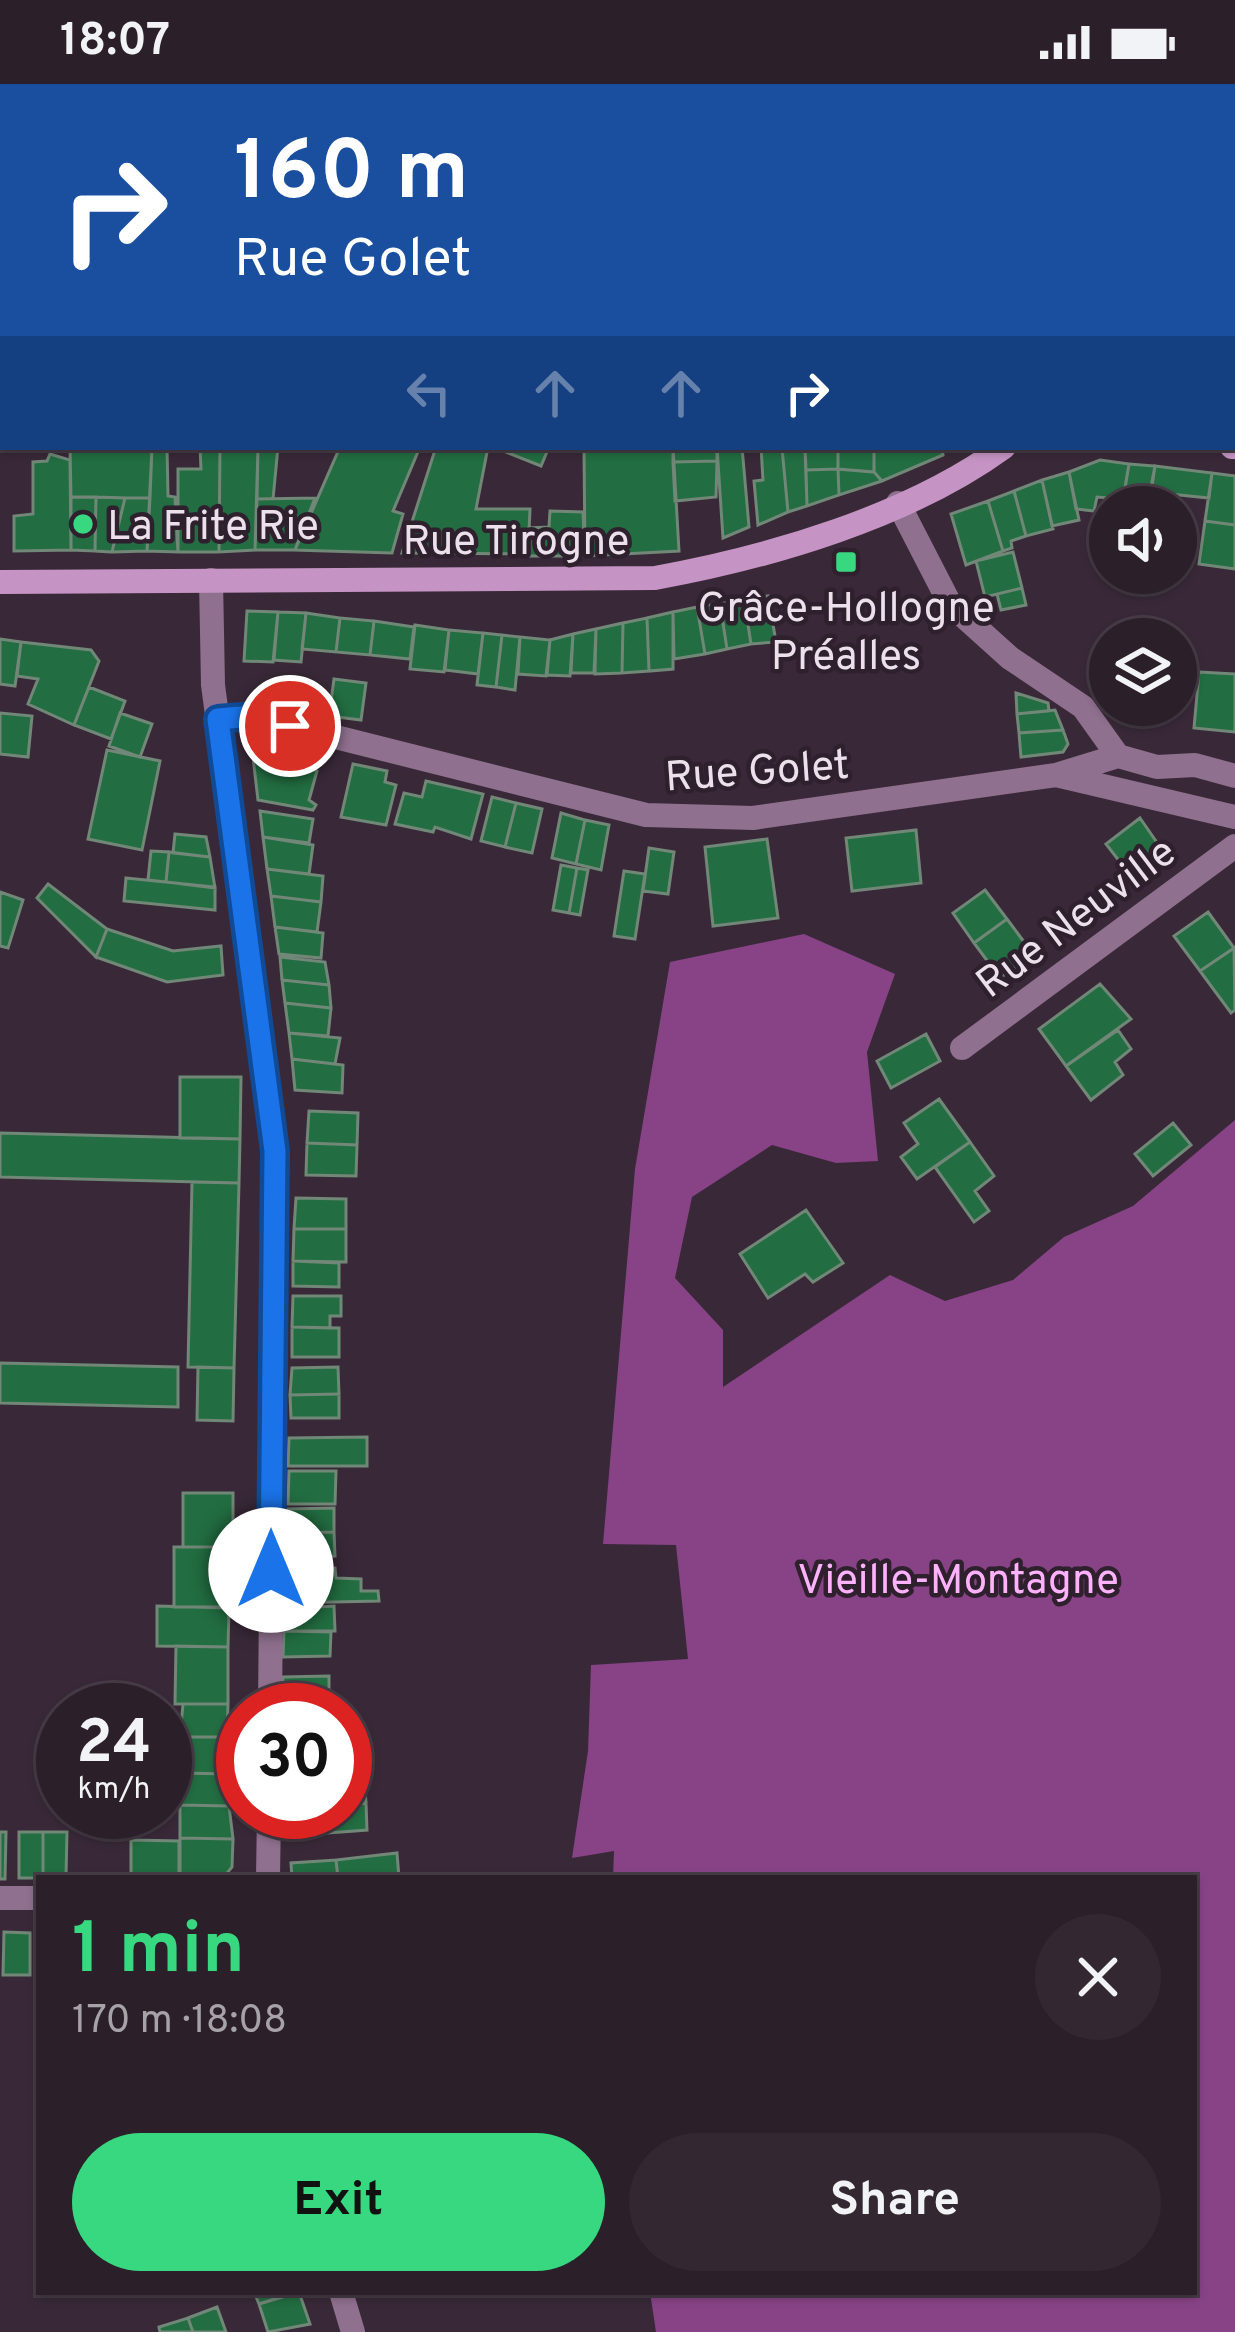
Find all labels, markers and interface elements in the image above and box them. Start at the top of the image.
text: 18:07 [60,14,170,71]
text: 160 m [234,123,469,229]
icon: right [36,132,192,288]
text: Rue Golet [234,227,471,296]
icon: left [396,360,462,426]
icon: ahead [522,360,588,426]
icon: ahead [648,360,714,426]
icon: right [774,360,840,426]
map controls [1089,486,1197,726]
button: sound [1089,486,1197,594]
place label: La Frite Rie [107,502,319,555]
marker: La Frite Rie [70,511,96,537]
street label: Rue Tirogne [403,517,629,570]
marker: Grâce-Hollogne Préalles [833,549,859,575]
place label: Grâce-Hollogne Préalles [698,584,994,685]
button: layers [1089,618,1197,726]
pin [239,675,341,777]
icon: arrive [257,693,323,759]
street label: Rue Golet [663,741,851,806]
street label: Rue Neuville [967,827,1188,1012]
position arrow [208,1507,334,1633]
park label: Vieille-Montagne [797,1556,1119,1609]
speed limit sign: 30 [216,1683,372,1839]
text: 24 [76,1708,152,1784]
text: km/h [78,1772,150,1809]
text: 1 min [72,1907,245,1999]
button: close [1035,1914,1161,2040]
text: 170 m · 18:08 [72,1998,287,2047]
button: Exit [72,2133,605,2271]
button: Share [629,2133,1161,2271]

